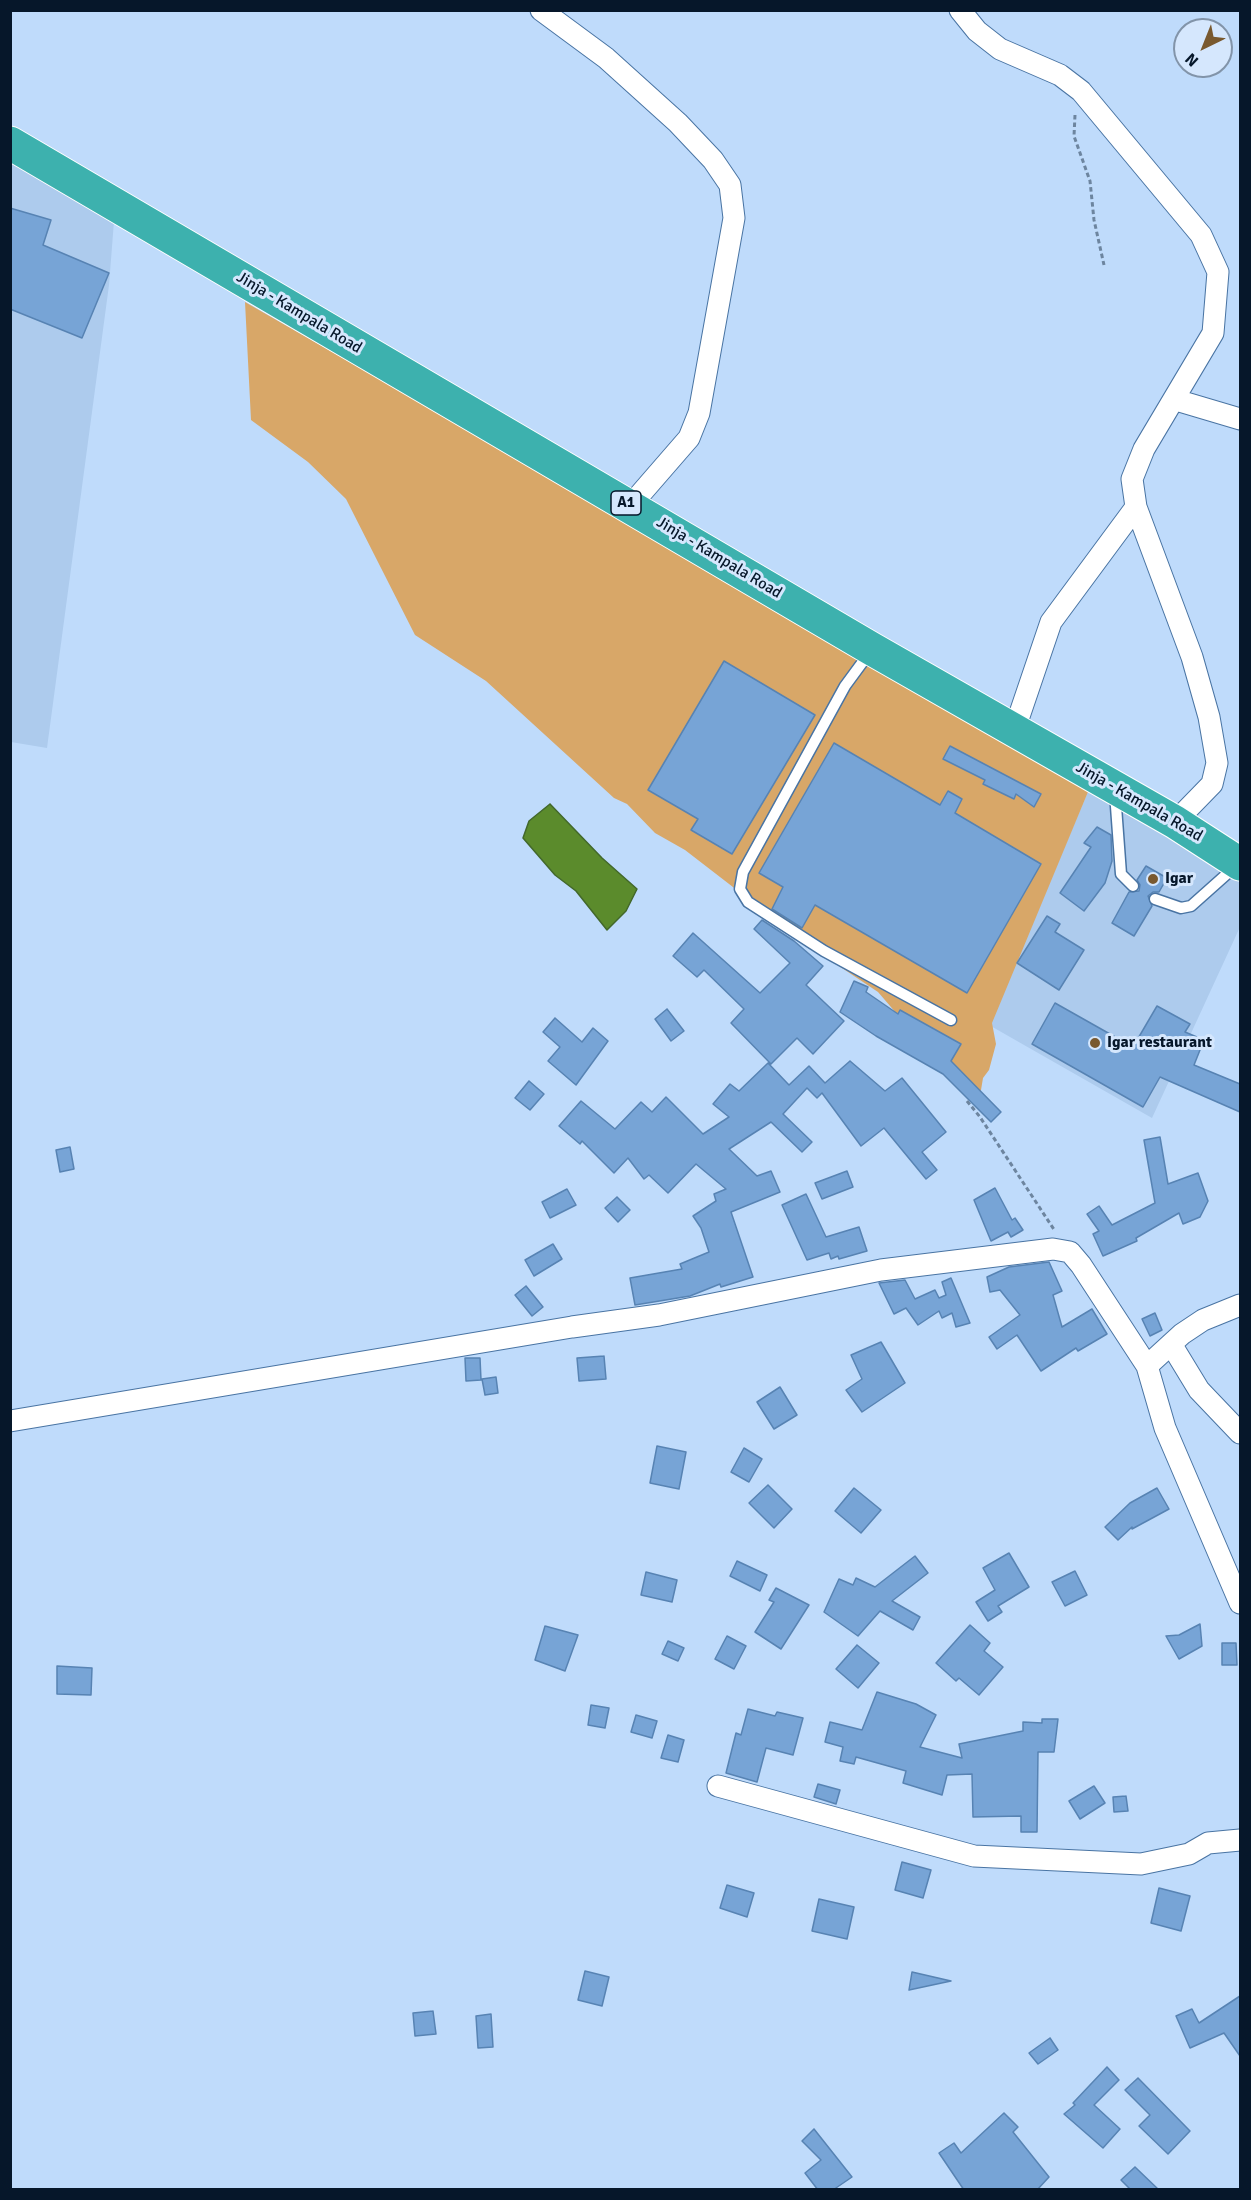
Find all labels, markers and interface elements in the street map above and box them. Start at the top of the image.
north arrow [1173,18,1233,78]
text: N [1181,49,1203,71]
street label: Jinja - Kampala Road [233,268,365,358]
road number: A1 [611,491,641,515]
street label: Jinja - Kampala Road [653,513,785,603]
street label: Jinja - Kampala Road [1072,758,1206,846]
place label: Igar [1165,869,1193,889]
marker: Igar [1146,872,1160,886]
place label: Igar restaurant [1107,1033,1212,1053]
marker: Igar restaurant [1088,1036,1102,1050]

